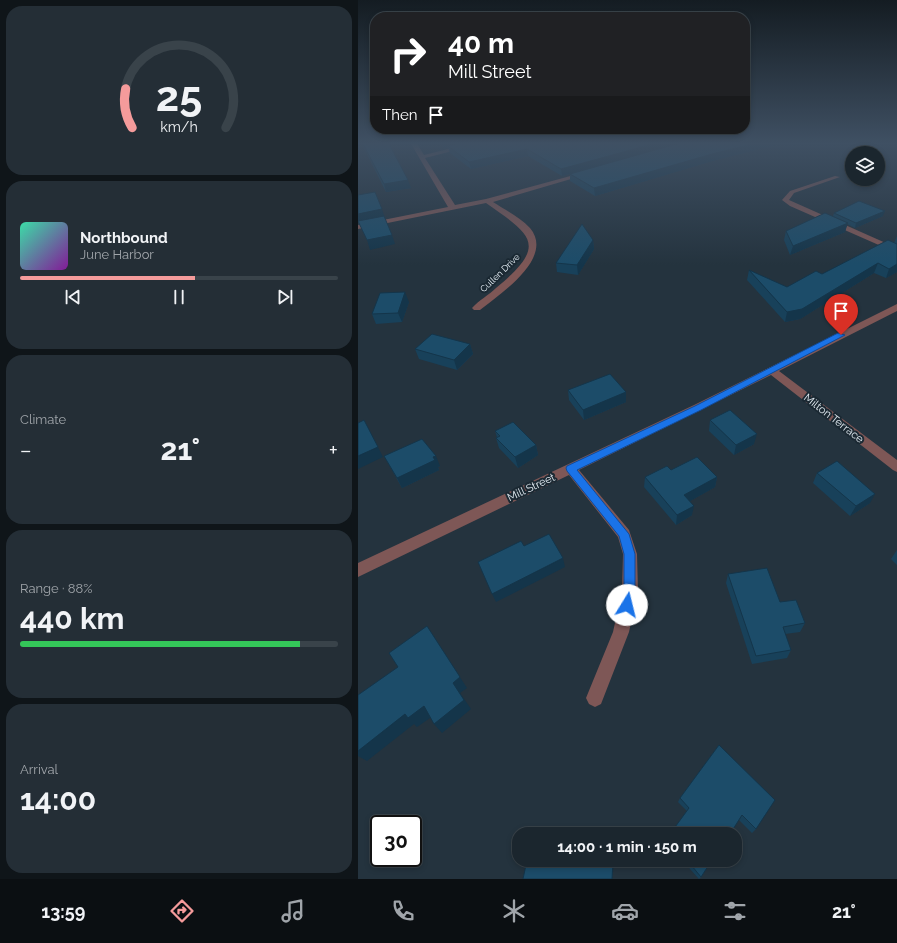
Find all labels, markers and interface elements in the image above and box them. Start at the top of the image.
text: 40 m [448,27,514,60]
icon: right [382,28,434,80]
text: Mill Street [448,61,531,82]
text: 25 [156,72,202,121]
icon: arrive [425,104,447,126]
text: Then [382,106,417,124]
text: km/h [160,119,198,135]
map controls [845,146,885,186]
button: layers [845,146,885,186]
text: Northbound [80,229,168,247]
text: June Harbor [80,247,154,262]
street label: Cullen Drive [478,251,522,294]
icon: previous [62,286,84,308]
icon: pause [168,286,190,308]
icon: next [274,286,296,308]
pin [824,294,858,335]
icon: arrive [830,300,852,322]
street label: Milton Terrace [801,391,867,446]
text: Climate [20,412,66,427]
text: 21° [161,432,200,467]
text: − [20,437,32,463]
text: + [329,437,338,463]
street label: Mill Street [505,471,557,504]
text: Range · 88% [20,581,93,596]
position arrow [606,584,648,626]
text: 440 km [20,601,125,636]
text: Arrival [20,762,58,777]
text: 14:00 [20,782,96,817]
speed limit sign: 30 [370,815,422,867]
text: 14:00 · 1 min · 150 m [557,838,697,856]
icon: directions [168,897,196,925]
icon: music [279,897,307,925]
icon: phone [389,897,417,925]
icon: climate [500,897,528,925]
icon: car [611,897,639,925]
icon: filters [721,897,749,925]
text: 13:59 [41,901,85,922]
text: 21° [832,901,856,922]

